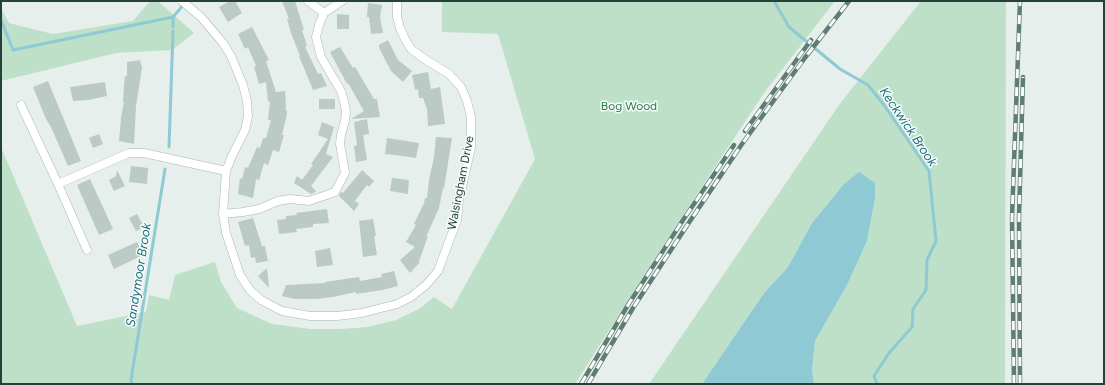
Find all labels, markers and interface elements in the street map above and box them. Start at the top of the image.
water label: Keckwick Brook [876,85,940,169]
park label: Bog Wood [601,99,657,113]
street label: Walsingham Drive [445,135,477,231]
water label: Sandymoor Brook [123,222,155,328]

